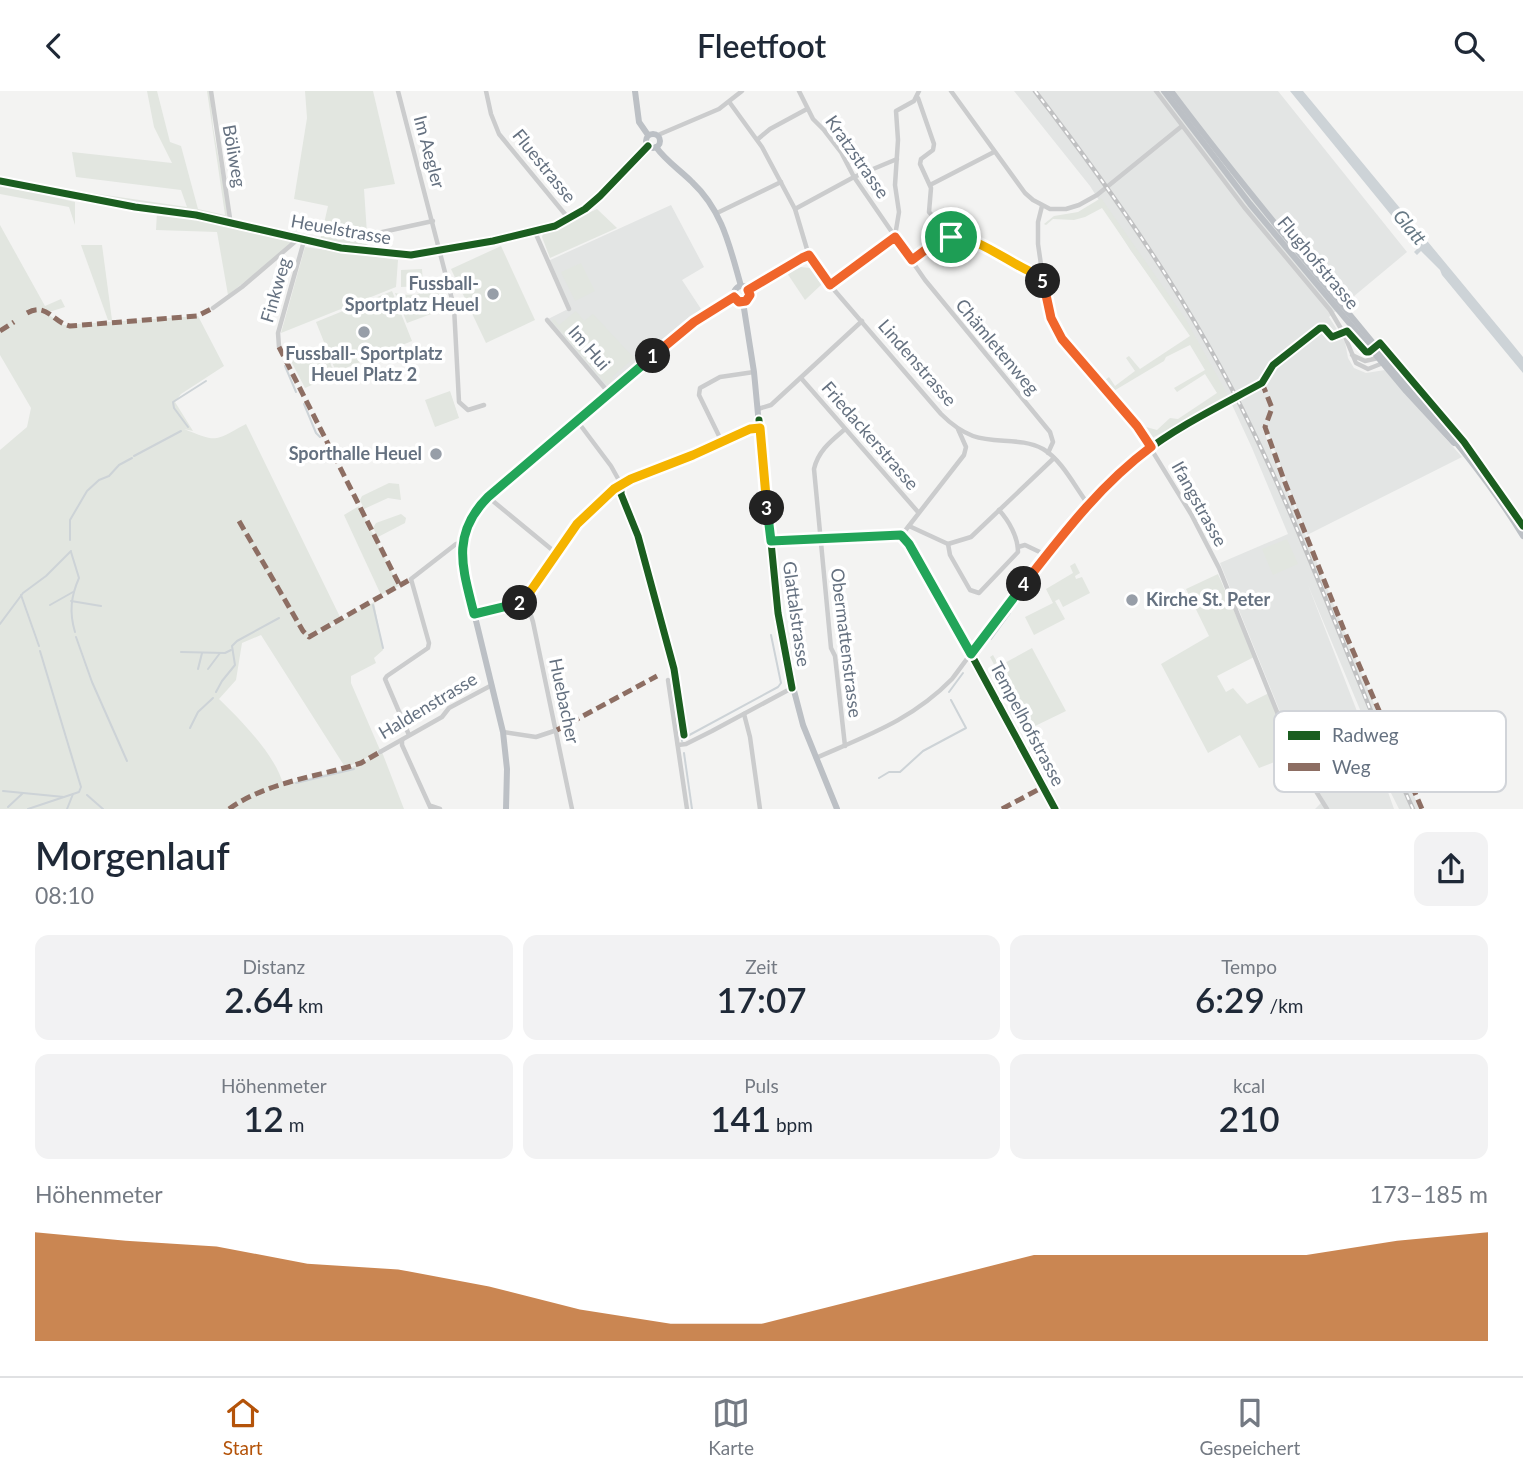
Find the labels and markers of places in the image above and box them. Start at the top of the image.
pin [921,207,981,267]
pin: 5 [1026,263,1060,299]
place label: Fussball- Sportplatz Heuel [345,272,479,315]
marker: Fussball- Sportplatz Heuel [485,286,501,302]
marker: Fussball- Sportplatz Heuel Platz 2 [356,324,372,340]
pin: 1 [636,338,670,373]
place label: Fussball- Sportplatz Heuel Platz 2 [285,342,443,385]
place label: Sporthalle Heuel [289,442,422,464]
marker: Sporthalle Heuel [428,446,444,462]
pin: 3 [750,491,784,525]
pin: 4 [1006,567,1042,601]
pin: 2 [503,585,538,621]
place label: Kirche St. Peter [1146,588,1270,610]
marker: Kirche St. Peter [1124,592,1140,608]

